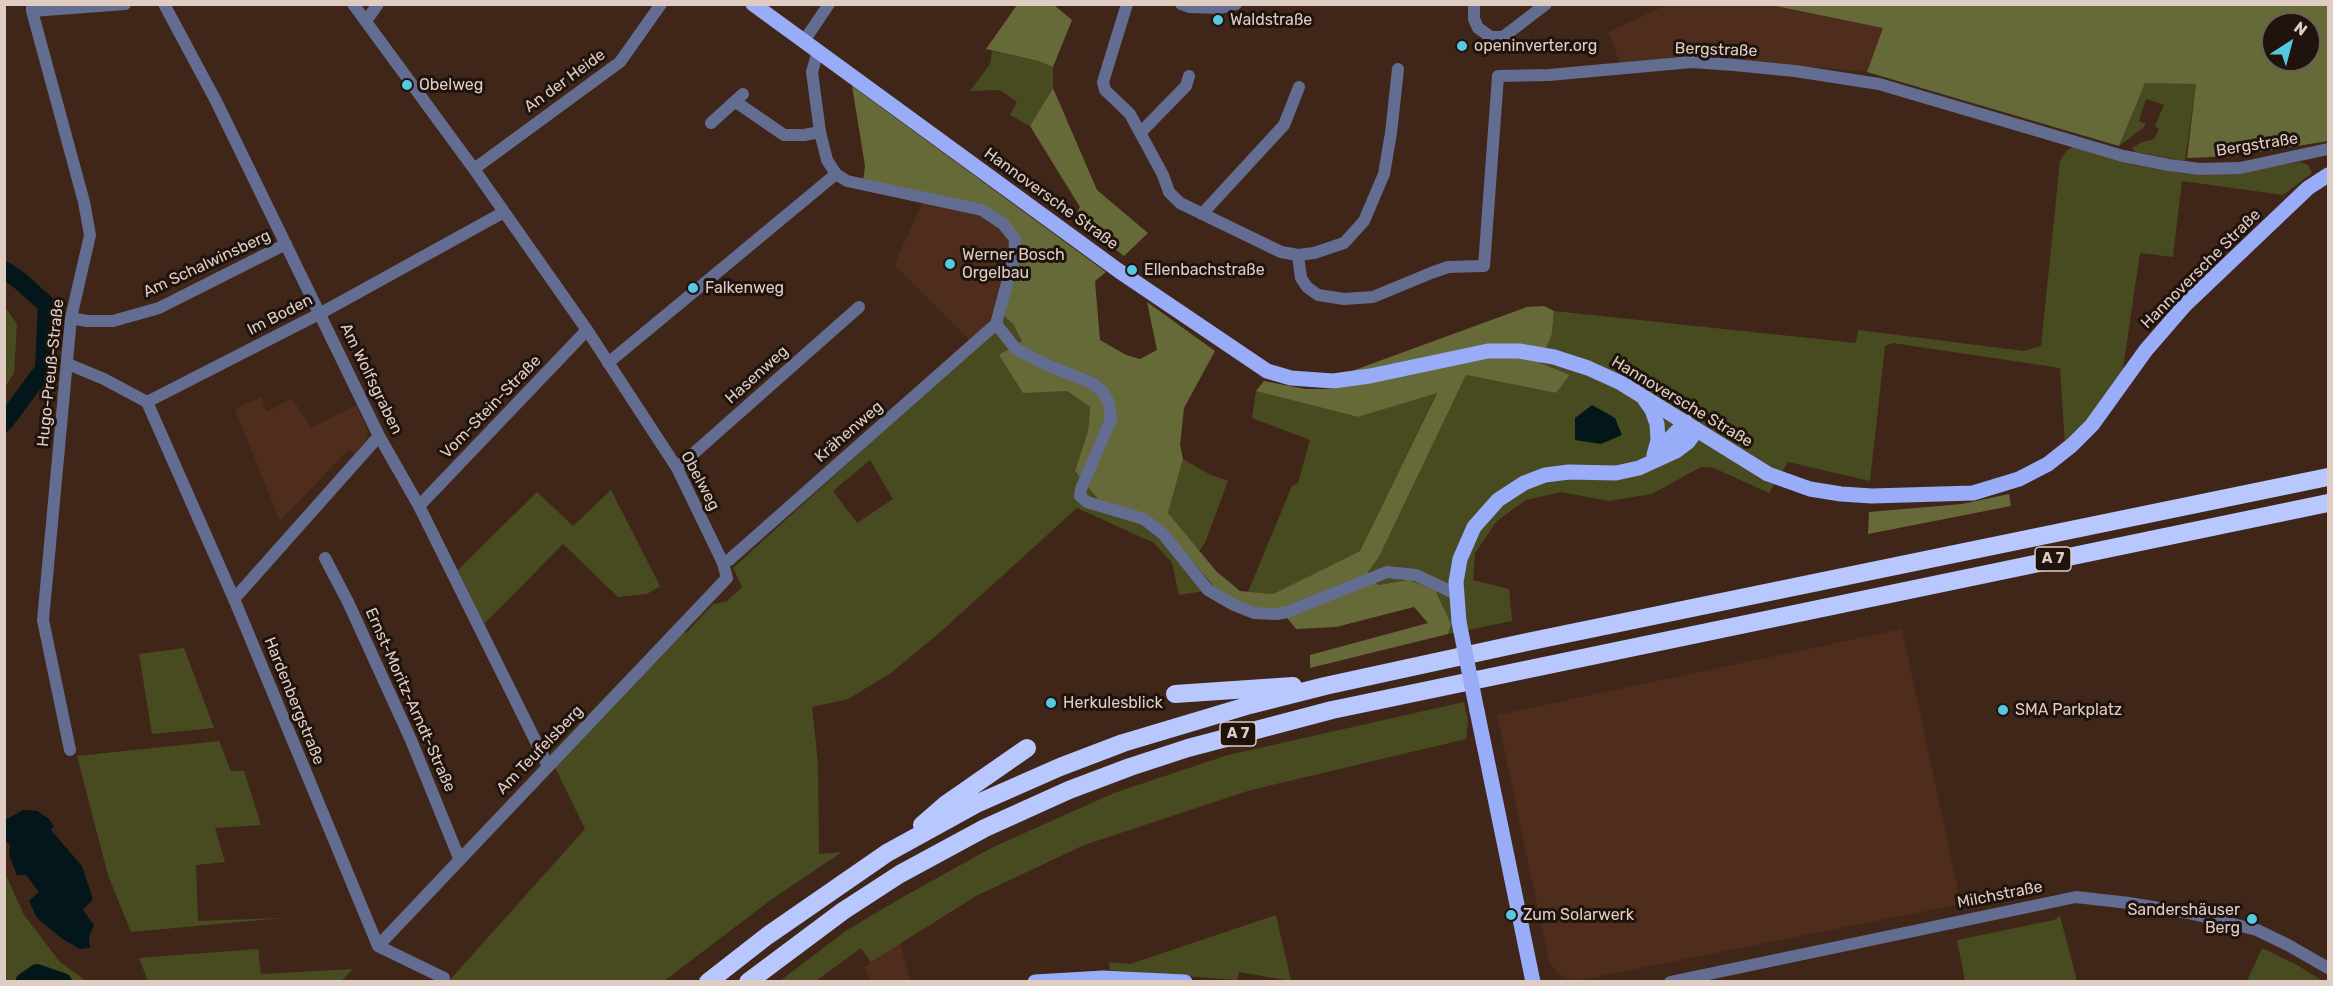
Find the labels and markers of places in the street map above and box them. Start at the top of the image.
place label: Waldstraße [1230,10,1312,30]
marker: Waldstraße [1211,13,1225,27]
place label: openinverter.org [1474,36,1597,56]
marker: openinverter.org [1455,39,1469,53]
place label: Obelweg [419,75,483,95]
marker: Obelweg [400,78,414,92]
place label: Werner Bosch Orgelbau [962,245,1065,283]
marker: Werner Bosch Orgelbau [943,257,957,271]
place label: Ellenbachstraße [1144,260,1265,280]
marker: Ellenbachstraße [1125,263,1139,277]
place label: Falkenweg [705,278,784,298]
marker: Falkenweg [686,281,700,295]
place label: Herkulesblick [1063,693,1163,713]
marker: Herkulesblick [1044,696,1058,710]
place label: SMA Parkplatz [2015,700,2122,720]
marker: SMA Parkplatz [1996,703,2010,717]
place label: Sandershäuser Berg [2127,900,2240,938]
place label: Zum Solarwerk [1523,905,1634,925]
marker: Zum Solarwerk [1504,908,1518,922]
marker: Sandershäuser Berg [2245,912,2259,926]

